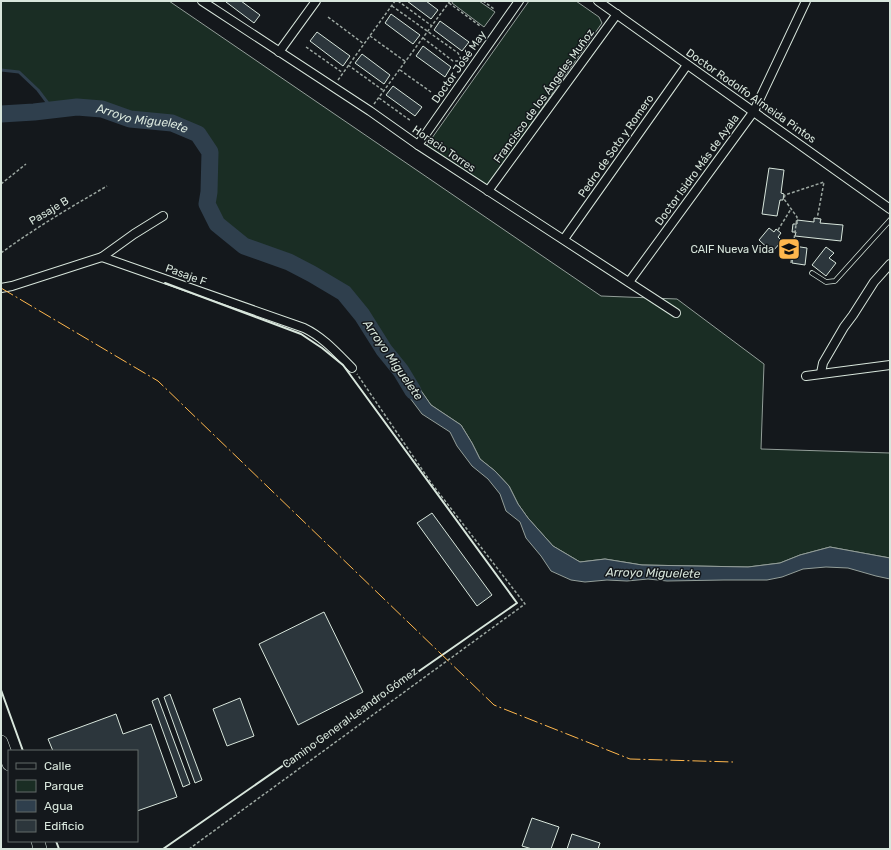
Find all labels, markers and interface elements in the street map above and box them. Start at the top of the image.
street label: Francisco de los Ángeles Muñoz [491,26,597,166]
street label: Doctor José May [429,28,489,106]
street label: Doctor Rodolfo Almeida Pintos [684,46,819,146]
street label: Pedro de Soto y Romero [576,92,656,200]
water label: Arroyo Miguelete [95,101,191,136]
street label: Doctor Isidro Más de Ayala [652,112,742,228]
street label: Horacio Torres [410,123,478,175]
street label: Pasaje B [27,194,71,228]
school or university icon: CAIF Nueva Vida [776,236,802,262]
place label: CAIF Nueva Vida [690,243,774,256]
street label: Pasaje F [164,262,208,288]
water label: Arroyo Miguelete [360,316,426,403]
water label: Arroyo Miguelete [605,565,701,581]
street label: Camino General Leandro Gómez [280,664,420,771]
legend [8,750,138,842]
text: Calle [44,759,71,773]
text: Parque [44,779,84,793]
text: Agua [44,799,73,813]
text: Edificio [44,819,84,833]

